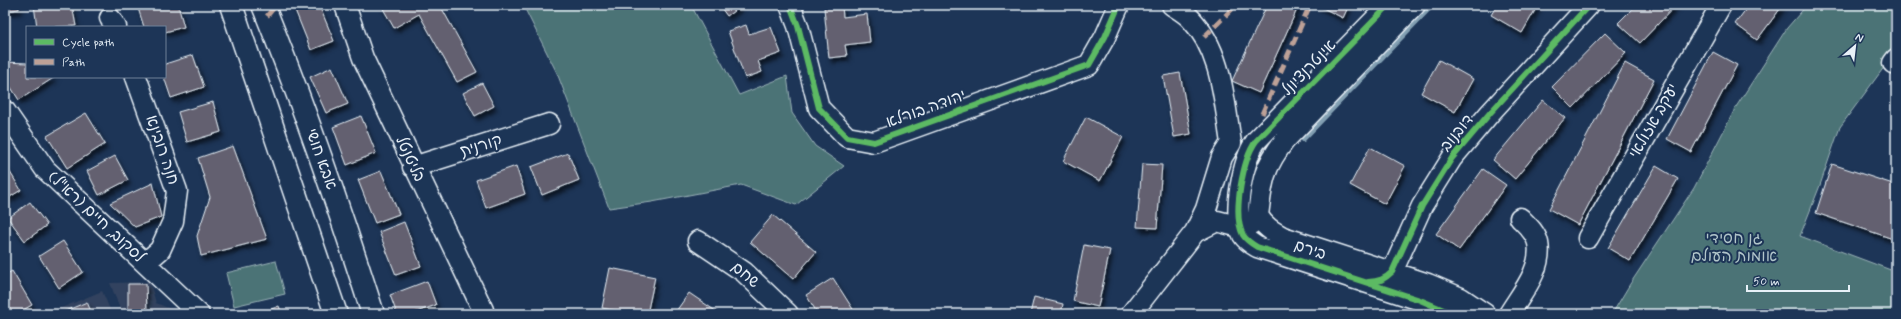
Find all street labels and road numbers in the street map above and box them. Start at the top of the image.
street label: אינטרנציונל [1277,35,1341,101]
street label: יעקב אזולאי [1624,80,1684,162]
street label: יהודה בורלא [883,85,969,133]
street label: דובנוב [1436,110,1478,156]
street label: חנה רובינא [140,112,184,188]
street label: אבא חושי [300,126,342,193]
street label: קורנית [457,130,505,162]
street label: בליטנטל [390,133,430,185]
street label: לסקוב, חיים (רא"ל) [43,167,150,268]
street label: בירם [1291,235,1329,265]
street label: שחם [726,257,764,293]

